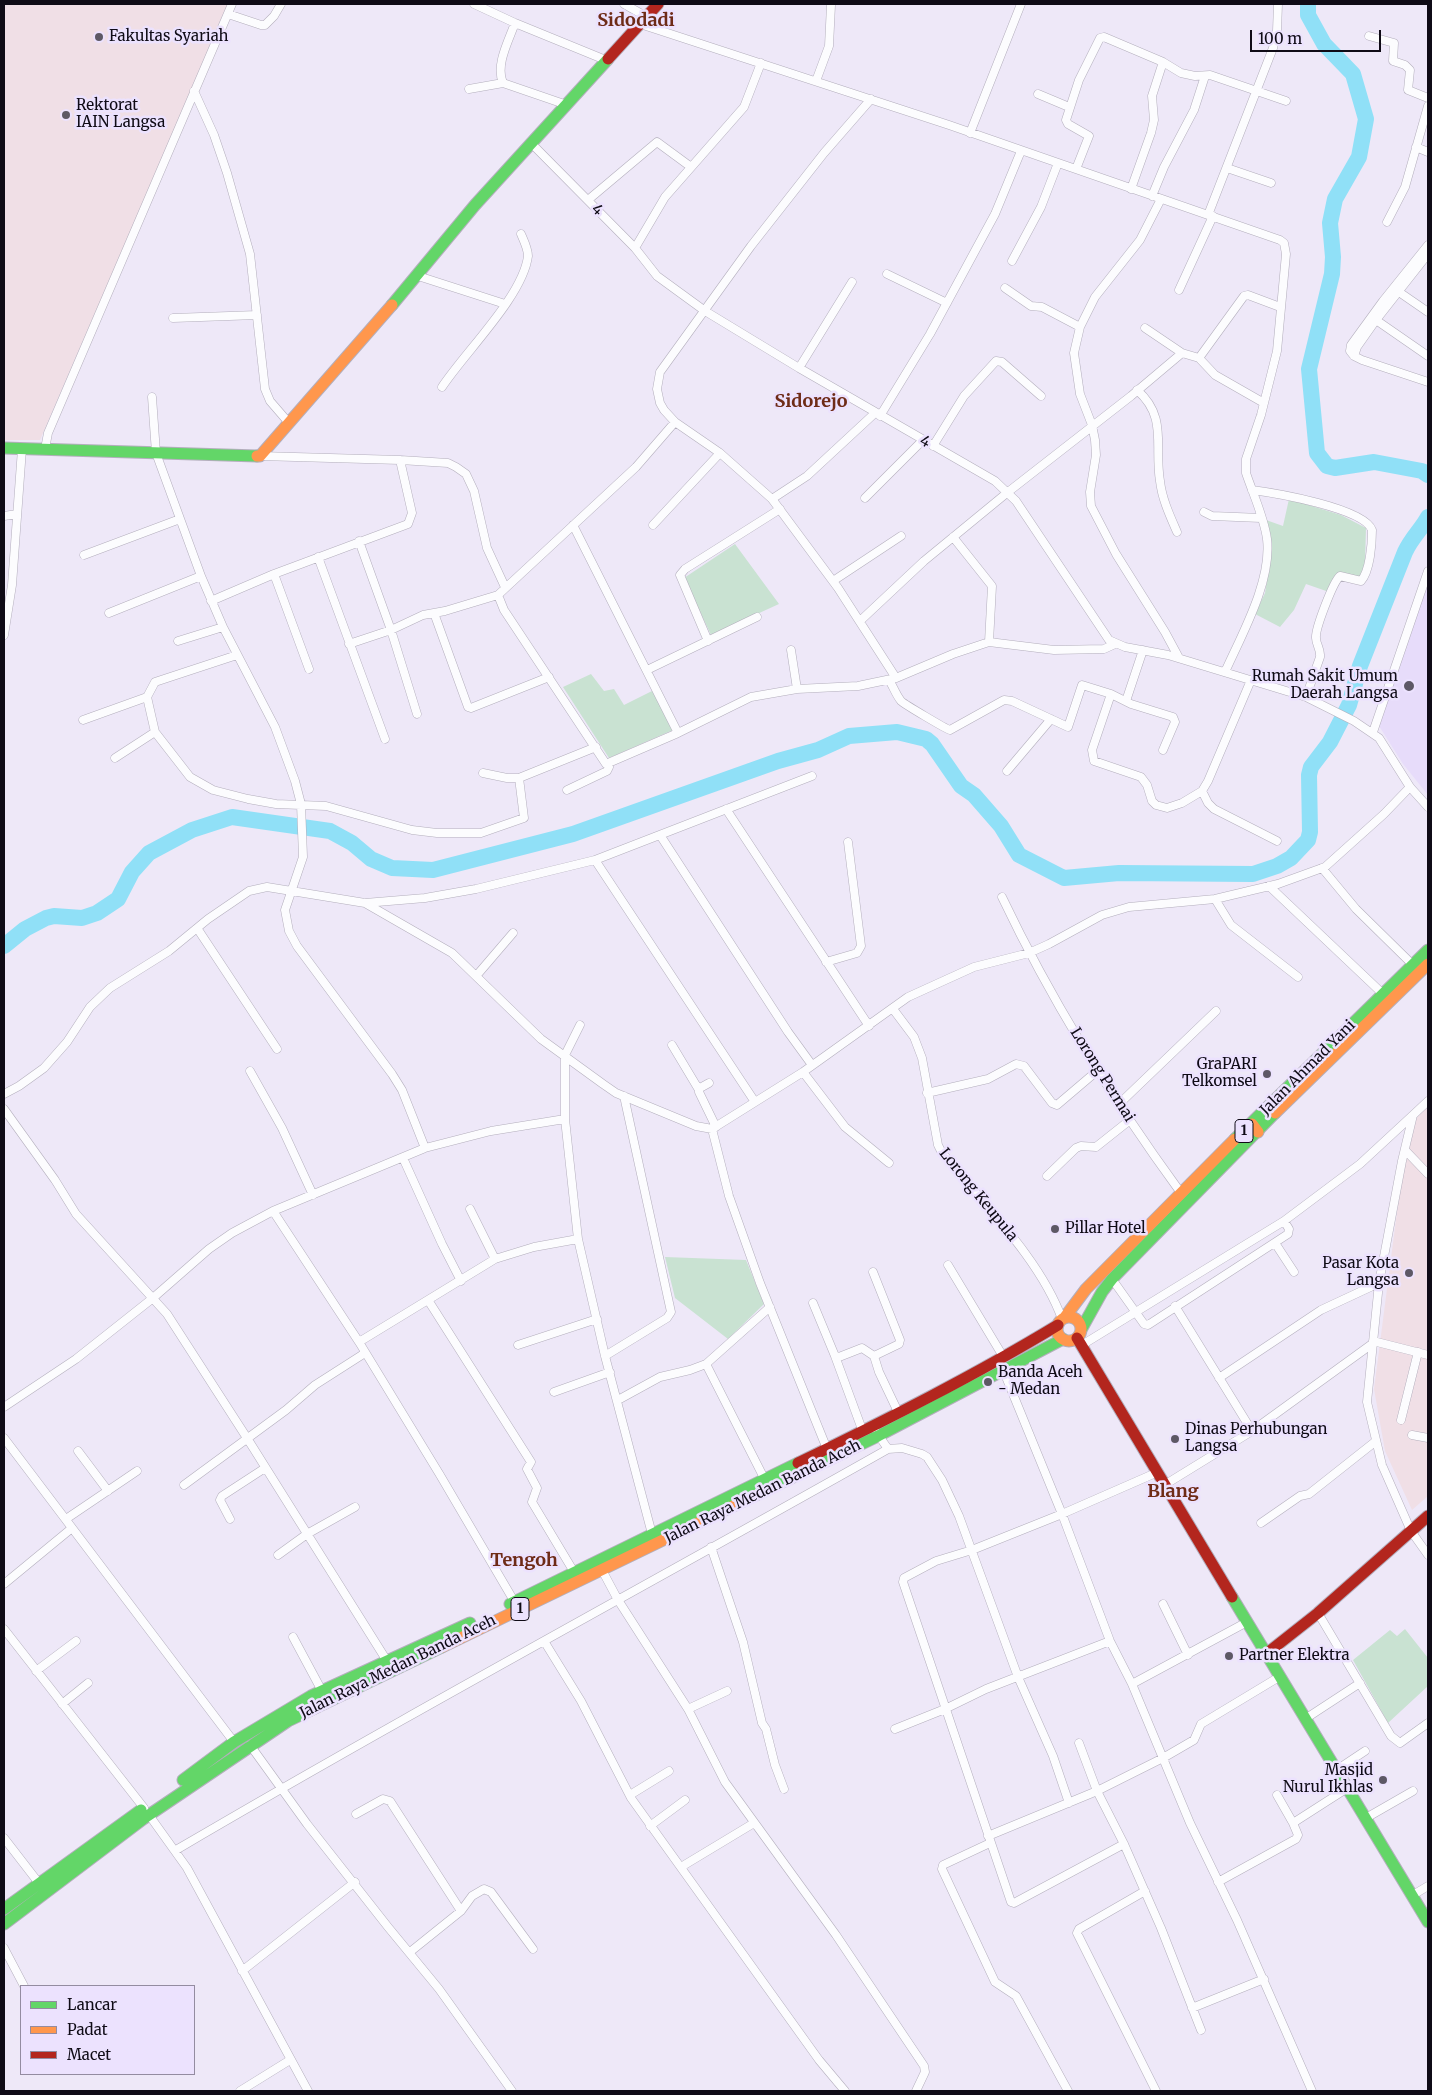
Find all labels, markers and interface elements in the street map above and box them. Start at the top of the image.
district label: Sidodadi [597,10,675,32]
scale bar [1252,20,1383,52]
place label: Fakultas Syariah [109,28,229,46]
text: 100 m [1258,29,1302,48]
marker: Fakultas Syariah [93,31,105,43]
place label: Rektorat IAIN Langsa [76,97,165,132]
marker: Rektorat IAIN Langsa [60,109,72,121]
street label: 4 [587,200,607,220]
district label: Sidorejo [775,391,847,413]
street label: 4 [916,432,934,452]
place label: Rumah Sakit Umum Daerah Langsa [1252,668,1398,703]
marker: Rumah Sakit Umum Daerah Langsa [1402,679,1416,693]
street label: Jalan Ahmad Yani [1257,1017,1359,1119]
street label: Lorong Permai [1066,1025,1138,1125]
place label: GraPARI Telkomsel [1182,1056,1257,1091]
marker: GraPARI Telkomsel [1261,1068,1273,1080]
road number: 1 [1235,1120,1253,1142]
street label: Lorong Keupula [935,1145,1021,1245]
place label: Pillar Hotel [1065,1220,1146,1238]
marker: Pillar Hotel [1049,1223,1061,1235]
place label: Pasar Kota Langsa [1322,1255,1399,1290]
marker: Pasar Kota Langsa [1403,1267,1415,1279]
place label: Banda Aceh - Medan [998,1364,1083,1399]
marker: Banda Aceh - Medan [982,1376,994,1388]
place label: Dinas Perhubungan Langsa [1185,1421,1328,1456]
marker: Dinas Perhubungan Langsa [1169,1433,1181,1445]
street label: Jalan Raya Medan Banda Aceh [662,1437,864,1547]
district label: Blang [1147,1481,1199,1503]
district label: Tengoh [490,1550,558,1572]
road number: 1 [511,1598,529,1620]
street label: Jalan Raya Medan Banda Aceh [297,1612,499,1722]
place label: Partner Elektra [1239,1647,1349,1665]
marker: Partner Elektra [1223,1650,1235,1662]
place label: Masjid Nurul Ikhlas [1283,1762,1373,1797]
marker: Masjid Nurul Ikhlas [1377,1774,1389,1786]
legend [20,1985,195,2075]
text: Lancar [67,1995,117,2014]
text: Padat [67,2020,107,2039]
text: Macet [67,2045,111,2064]

